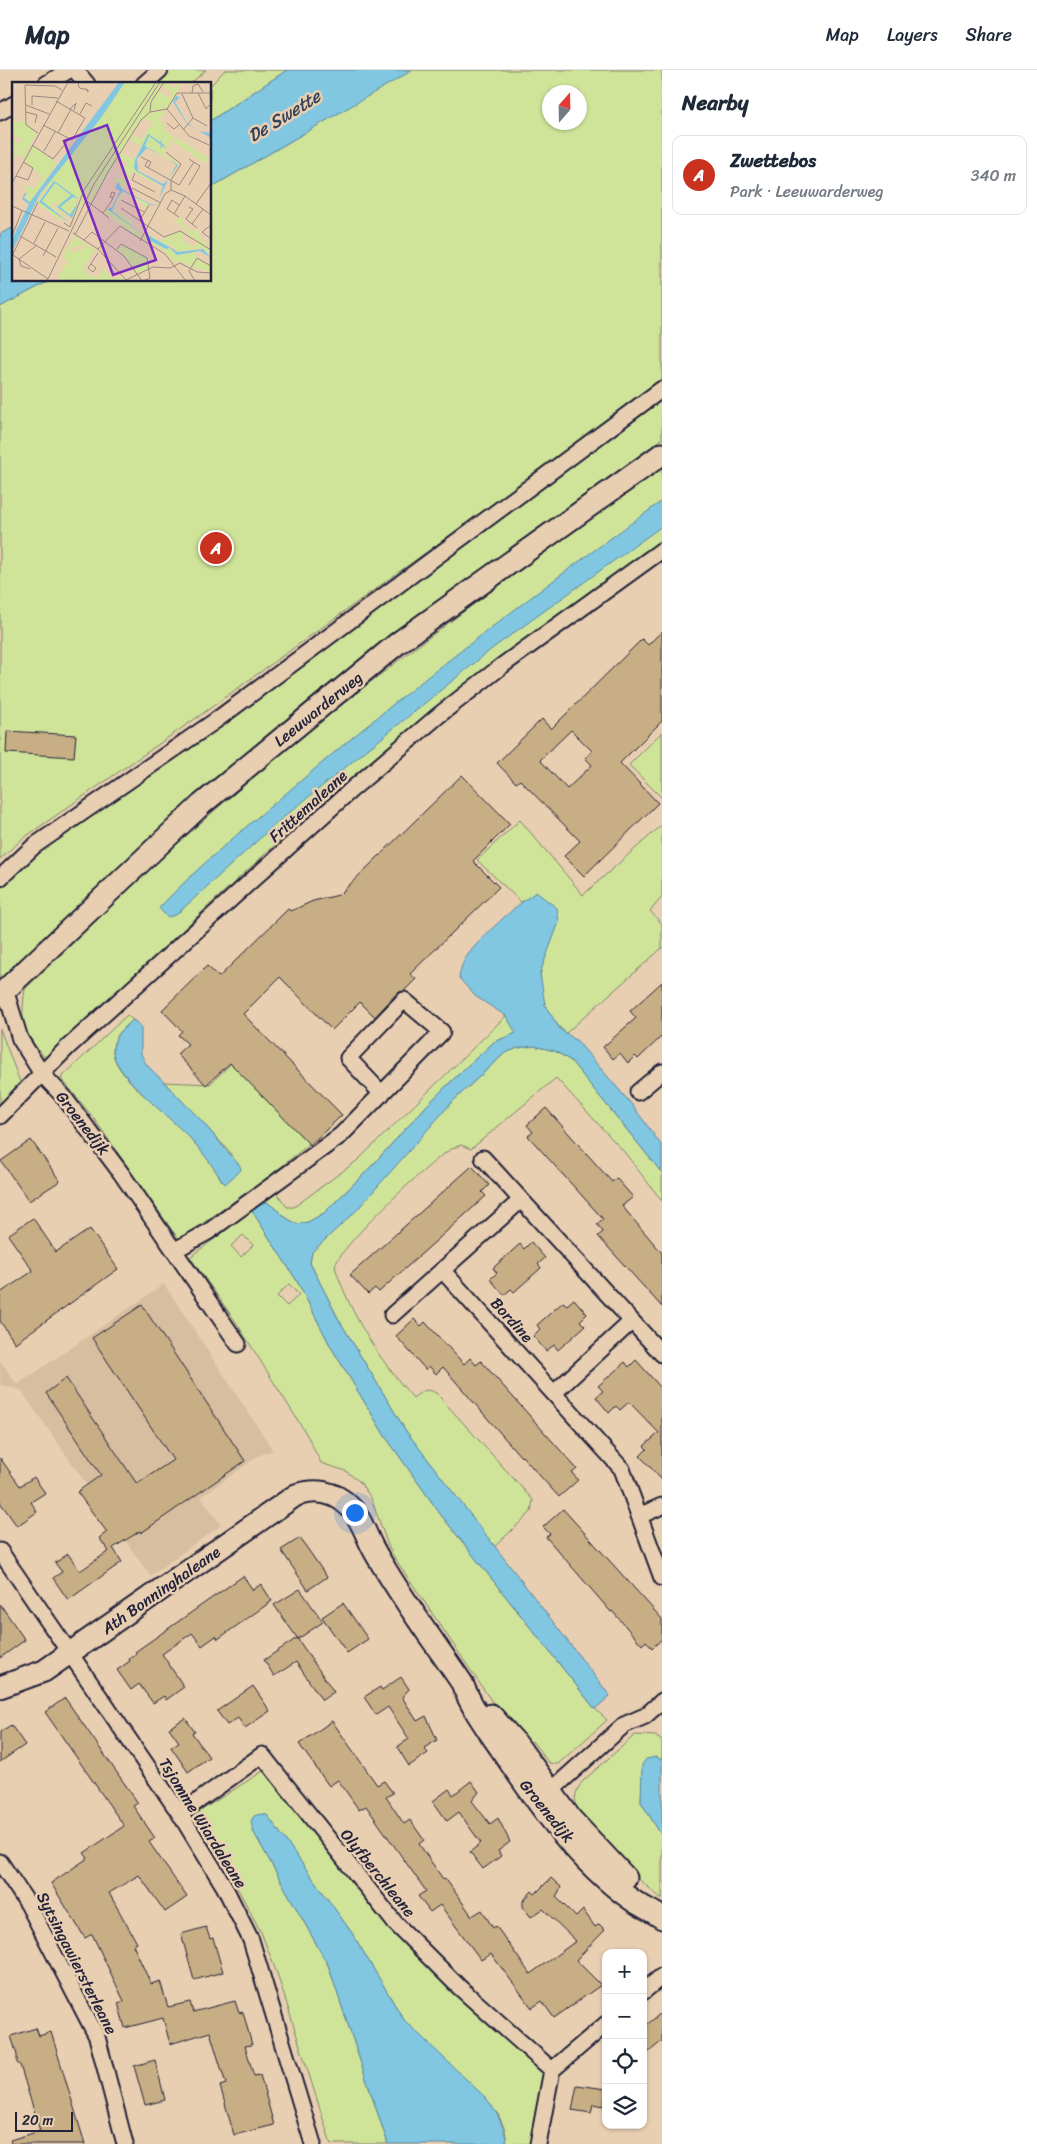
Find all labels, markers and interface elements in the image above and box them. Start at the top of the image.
text: Map [25,14,69,56]
text: Map [826,19,859,51]
text: Layers [887,19,938,51]
text: Share [966,19,1012,51]
water label: De Swette [241,80,329,151]
inset map [12,82,211,281]
text: Nearby [682,84,748,122]
north arrow [542,85,587,130]
text: Zwettebos [730,144,816,177]
text: A [694,161,704,190]
text: 340 m [971,161,1016,190]
text: Park · Leeuwarderweg [730,177,884,206]
pin: A [200,529,232,567]
street label: Leeuwarderweg [267,664,369,754]
street label: Frittemaleane [262,762,355,850]
street label: Groenedijk [48,1084,118,1162]
street label: Bordine [483,1290,541,1350]
your location [342,1500,368,1526]
street label: Ath Bonninghaleane [94,1538,227,1643]
street label: Tsjomme Wiardaleane [151,1752,255,1894]
street label: Groenedijk [512,1772,582,1850]
street label: Olyfberchleane [333,1822,423,1924]
street label: Sytsingawiersterleane [28,1886,126,2040]
map controls [602,1949,647,2129]
button: + [602,1949,647,1994]
button: − [602,1994,647,2039]
button: locate [602,2039,647,2084]
button: layers [602,2084,647,2129]
text: 20 m [22,2108,53,2133]
scale bar [15,2109,72,2132]

